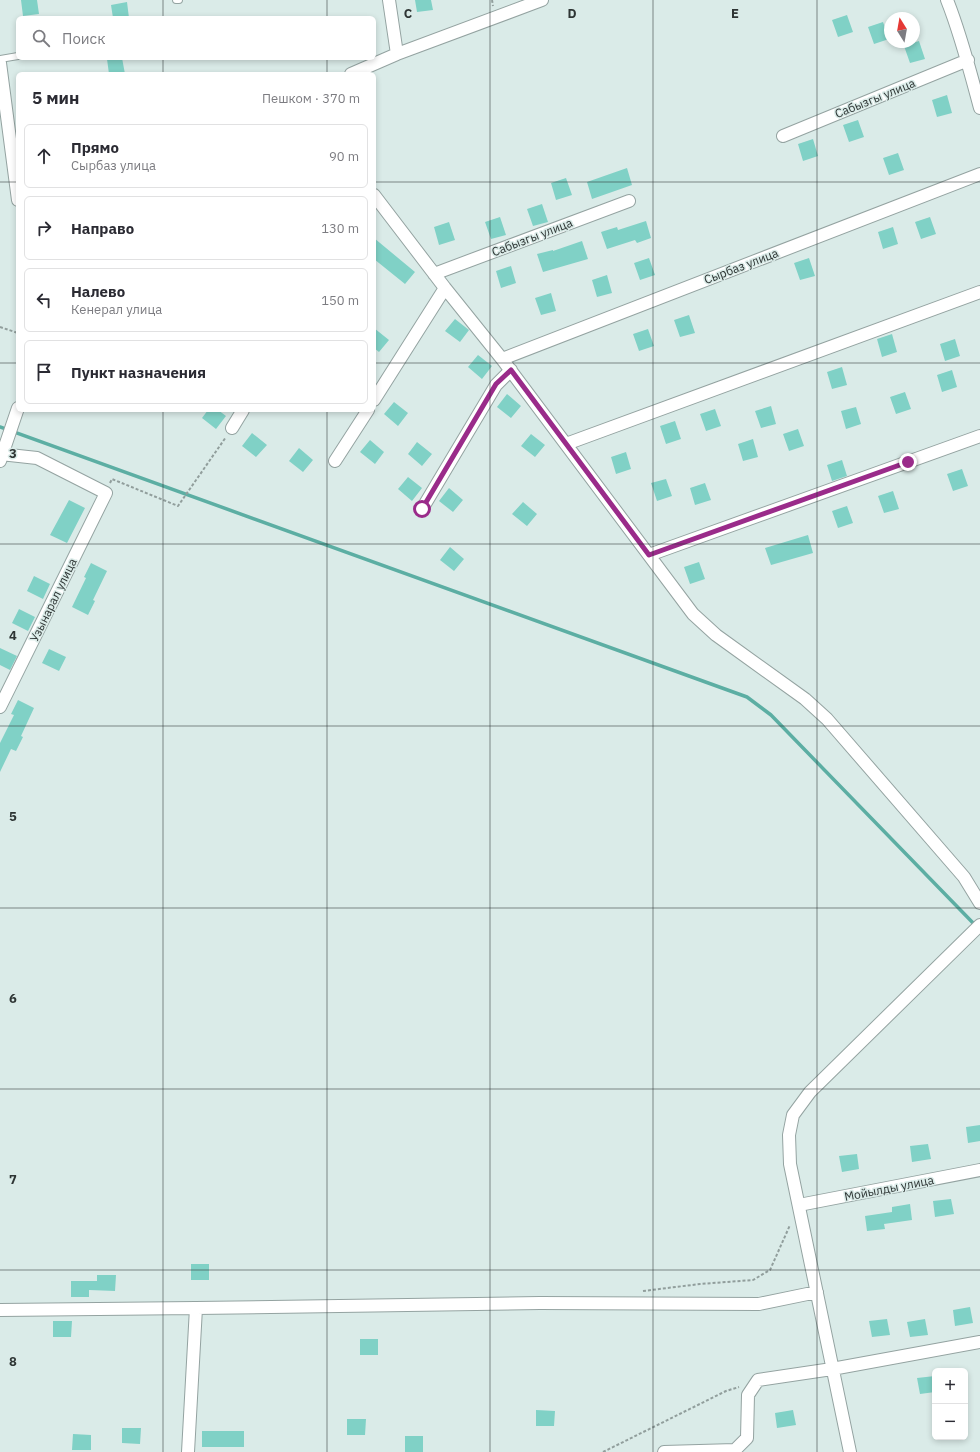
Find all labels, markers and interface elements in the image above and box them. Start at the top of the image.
text: C [404,5,413,22]
text: D [567,5,577,22]
text: E [731,5,739,22]
north arrow [884,12,920,48]
search box [16,16,376,60]
icon: search [30,27,52,49]
text: Поиск [62,29,105,48]
street label: Сабызгы улица [833,75,918,121]
text: 5 мин [32,87,79,109]
text: Пешком · 370 m [262,90,360,107]
text: Прямо [71,138,119,157]
icon: ahead [33,145,55,167]
text: 90 m [329,148,359,165]
text: Сырбаз улица [71,157,156,174]
street label: Сабызгы улица [489,214,575,259]
icon: right [33,217,55,239]
text: Направо [71,219,134,238]
text: 130 m [321,220,359,237]
street label: Сырбаз улица [702,245,781,287]
text: Налево [71,282,125,301]
icon: left [33,289,55,311]
text: 150 m [321,292,359,309]
text: Кенерал улица [71,301,162,318]
icon: arrive [33,361,55,383]
text: Пункт назначения [71,363,206,382]
text: 3 [9,445,17,462]
route end [899,453,917,471]
route start [413,500,431,518]
street label: Узынарал улица [26,555,80,644]
text: 4 [9,627,17,644]
text: 5 [9,808,17,825]
text: 6 [9,990,17,1007]
text: 7 [9,1171,17,1188]
street label: Мойылды улица [843,1172,936,1204]
text: 8 [9,1353,17,1370]
map controls [932,1368,968,1440]
button: + [932,1368,968,1404]
button: − [932,1404,968,1440]

